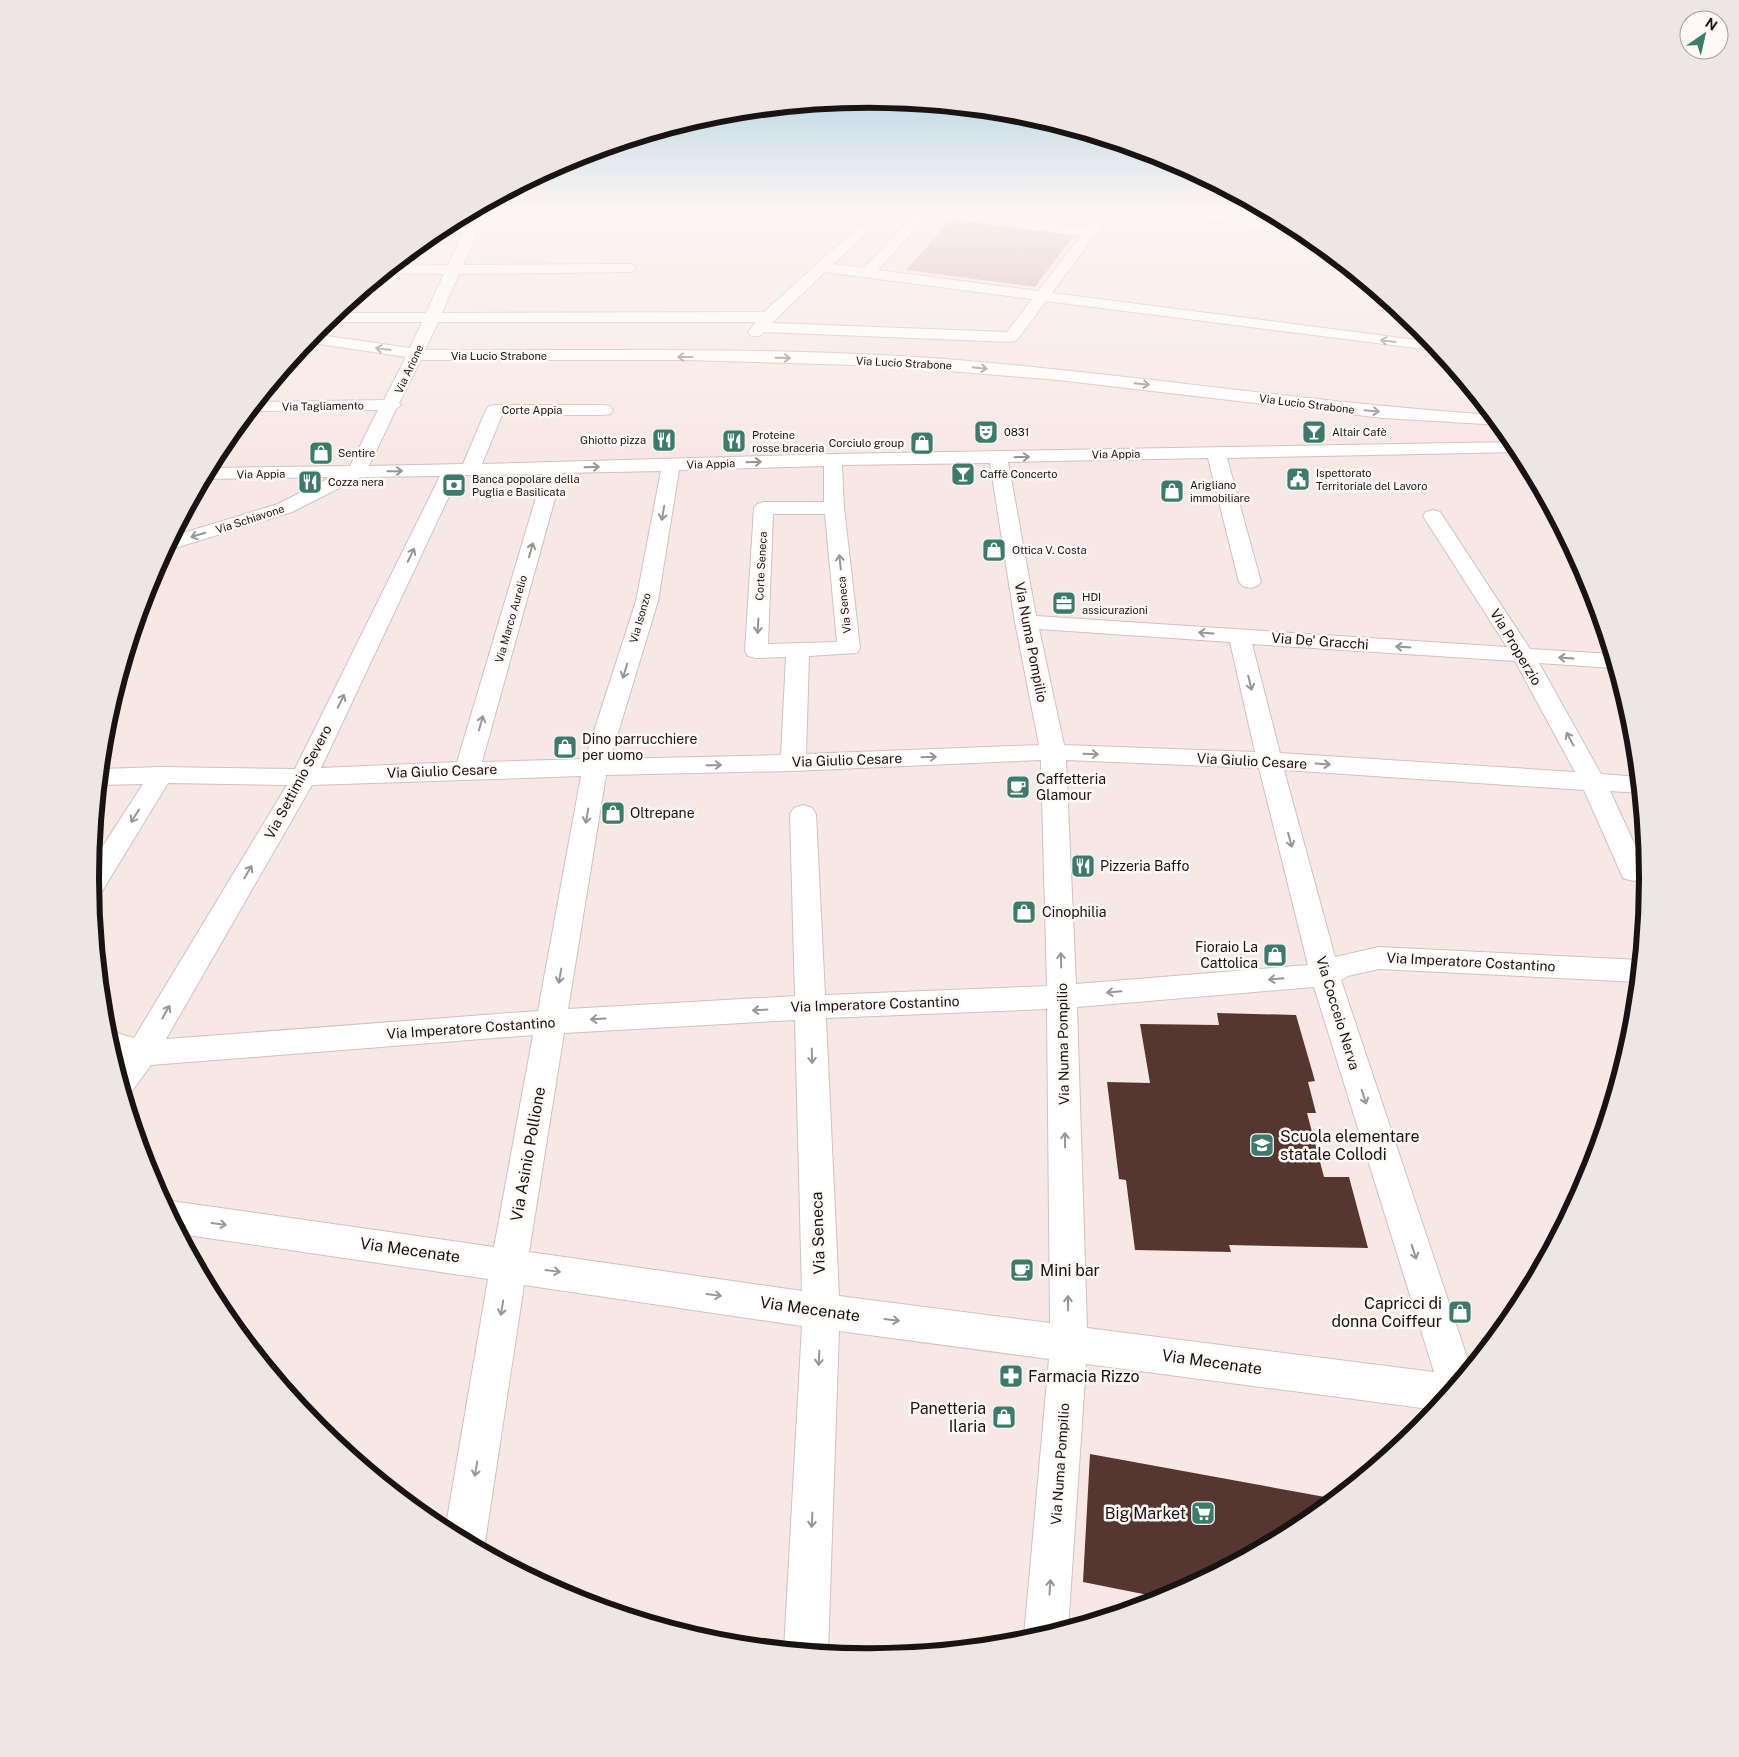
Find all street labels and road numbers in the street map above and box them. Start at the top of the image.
street label: Via Arione [392,343,426,395]
street label: Via Lucio Strabone [451,350,547,362]
street label: Via Lucio Strabone [856,354,952,372]
street label: Via Lucio Strabone [1259,392,1355,416]
street label: Via Tagliamento [282,399,364,413]
street label: Corte Appia [502,404,562,416]
street label: Via Appia [1092,448,1140,460]
street label: Via Appia [687,457,735,471]
street label: Via Appia [237,468,285,480]
street label: Via Schiavone [214,502,286,536]
street label: Corte Seneca [753,531,769,601]
street label: Via Marco Aurelio [493,574,529,664]
street label: Via Seneca [835,576,853,634]
street label: Via Numa Pompilio [1011,580,1051,704]
street label: Via Isonzo [627,592,653,644]
street label: Via Properzio [1487,606,1545,688]
street label: Via De' Gracchi [1271,630,1369,652]
street label: Via Settimio Severo [261,722,335,842]
street label: Via Giulio Cesare [792,750,903,770]
street label: Via Giulio Cesare [1196,750,1308,772]
street label: Via Giulio Cesare [387,761,498,781]
street label: Via Imperatore Costantino [1386,950,1556,974]
street label: Via Cocceio Nerva [1313,954,1363,1072]
street label: Via Numa Pompilio [1054,983,1072,1105]
street label: Via Imperatore Costantino [790,993,960,1015]
street label: Via Imperatore Costantino [386,1014,556,1042]
street label: Via Asinio Pollione [507,1085,549,1223]
street label: Via Seneca [807,1191,829,1275]
street label: Via Mecenate [359,1234,461,1266]
street label: Via Mecenate [759,1293,861,1325]
street label: Via Mecenate [1161,1346,1263,1378]
street label: Via Numa Pompilio [1048,1402,1072,1526]

